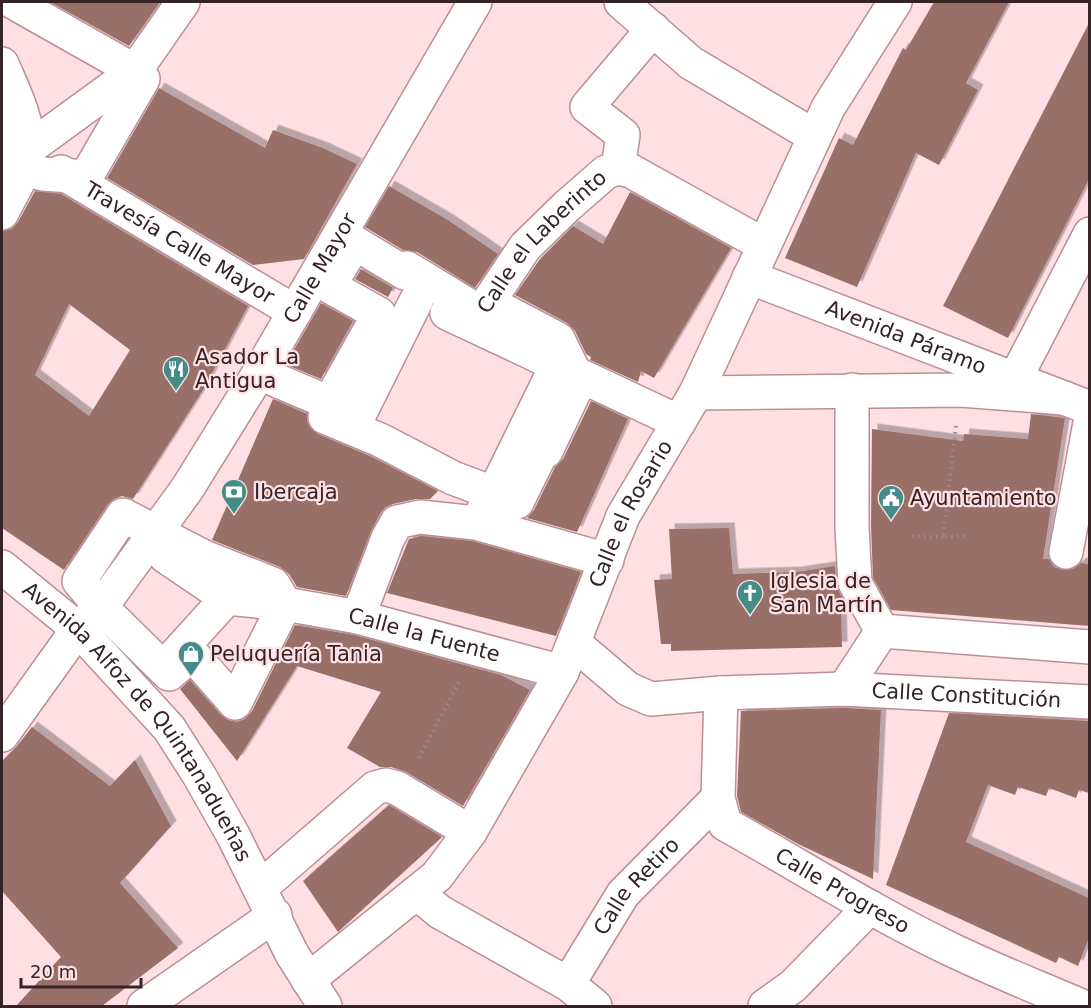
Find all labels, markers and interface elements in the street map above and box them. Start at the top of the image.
street label: Calle el Laberinto [472,165,611,318]
street label: Travesía Calle Mayor [79,176,279,309]
street label: Calle Mayor [278,208,362,328]
street label: Avenida Páramo [822,296,989,379]
place label: Asador La Antigua [195,345,299,393]
restaurant icon: Asador La Antigua [161,354,191,392]
street label: Calle el Rosario [584,436,677,591]
bank icon: Ibercaja [219,477,249,515]
place label: Ibercaja [254,480,338,504]
public building icon: Ayuntamiento [876,483,906,521]
place label: Ayuntamiento [910,486,1057,510]
place label: Iglesia de San Martín [770,569,883,617]
street label: Avenida Alfoz de Quintanadueñas [18,577,256,866]
church icon: Iglesia de San Martín [735,578,765,616]
street label: Calle la Fuente [347,604,503,667]
shop icon: Peluquería Tania [176,639,206,677]
place label: Peluquería Tania [210,642,382,666]
street label: Calle Constitución [871,678,1062,712]
street label: Calle Retiro [589,832,684,939]
street label: Calle Progreso [771,843,913,938]
scale bar [21,951,141,989]
text: 20 m [30,961,76,982]

